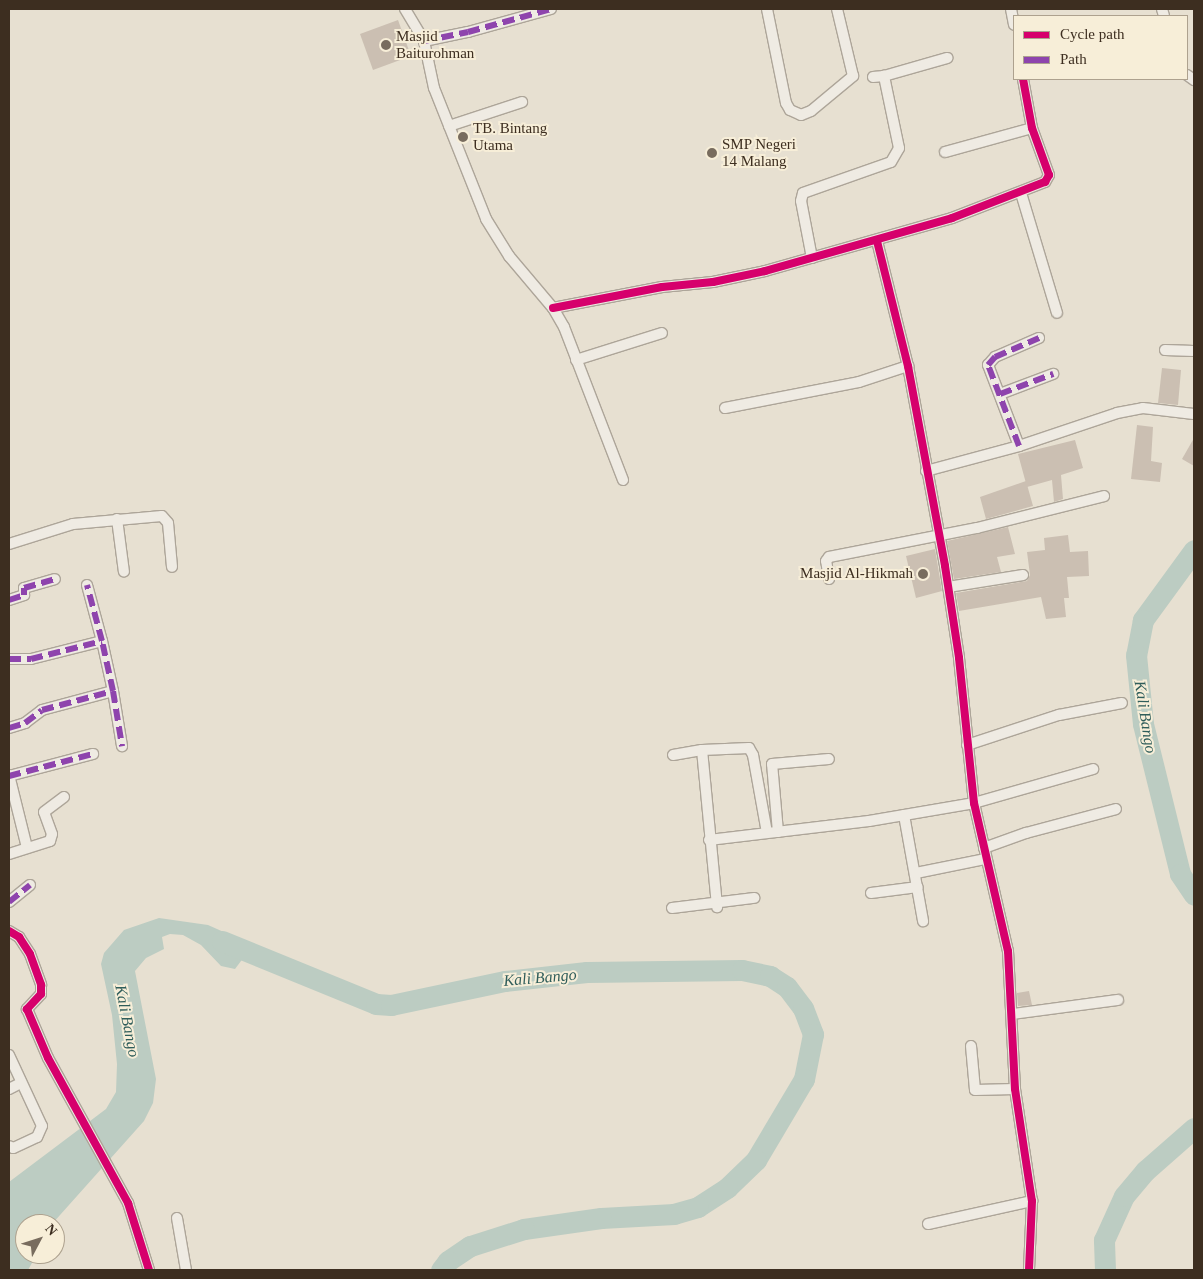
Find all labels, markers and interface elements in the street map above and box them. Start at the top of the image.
legend [1013,15,1188,80]
text: Cycle path [1060,26,1125,42]
place label: Masjid Baiturohman [396,27,474,62]
marker: Masjid Baiturohman [380,39,392,51]
text: Path [1060,51,1087,67]
place label: TB. Bintang Utama [473,119,547,154]
marker: TB. Bintang Utama [457,131,469,143]
place label: SMP Negeri 14 Malang [722,135,797,170]
marker: SMP Negeri 14 Malang [706,147,718,159]
place label: Masjid Al-Hikmah [799,565,913,583]
marker: Masjid Al-Hikmah [917,568,929,580]
water label: Kali Bango [1130,679,1160,755]
water label: Kali Bango [503,965,577,991]
water label: Kali Bango [111,983,143,1059]
north arrow [15,1214,65,1264]
text: N [42,1221,60,1238]

